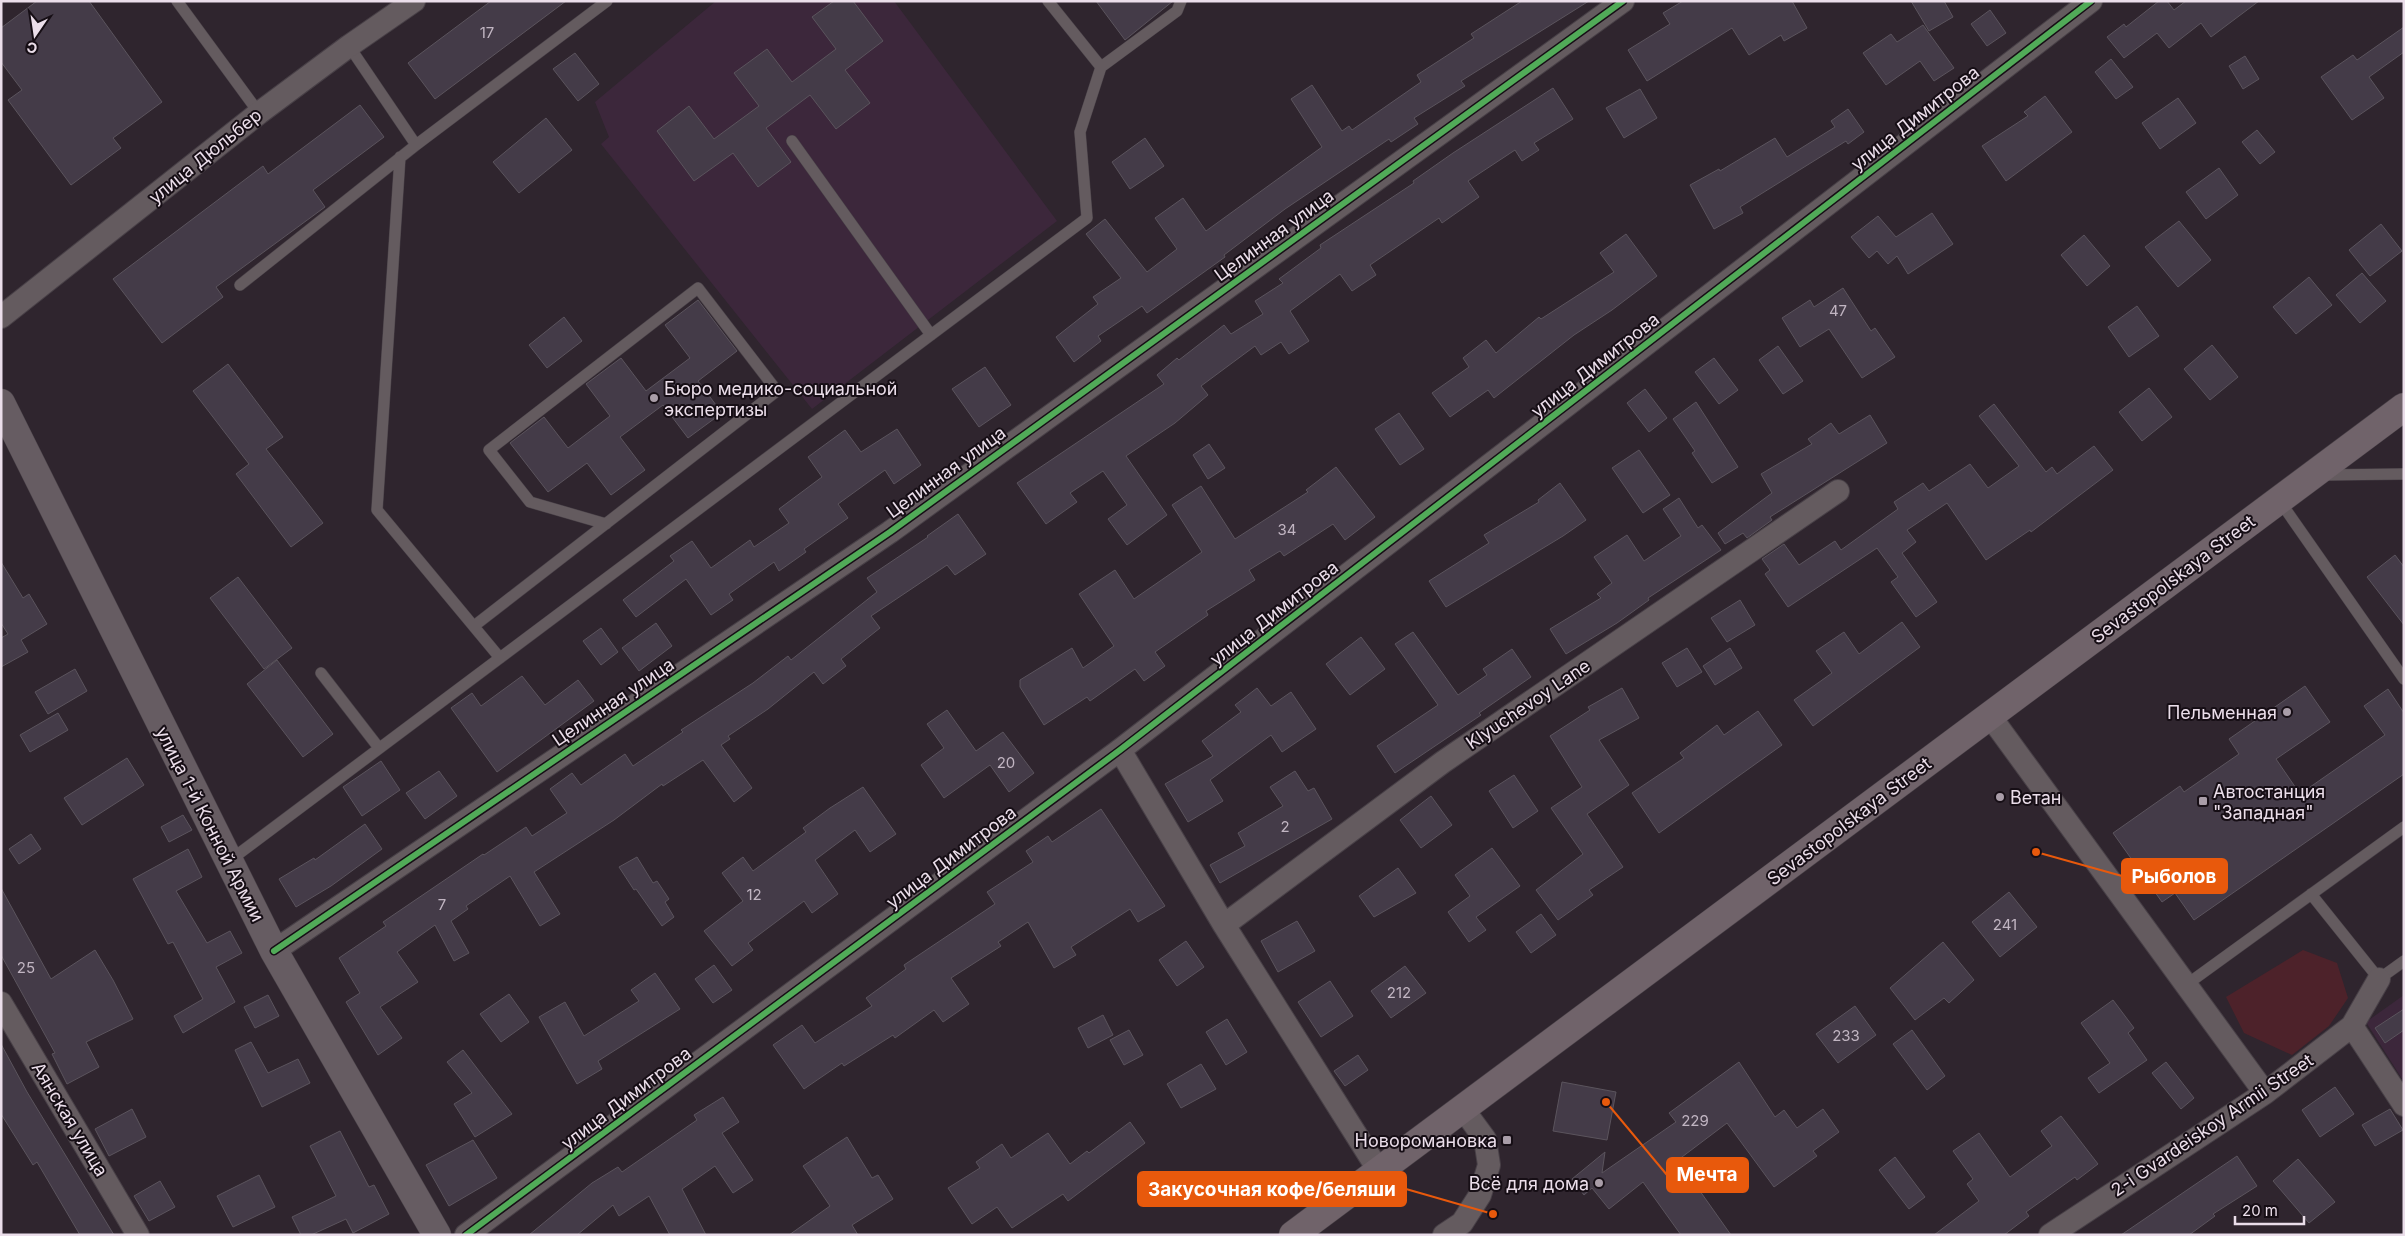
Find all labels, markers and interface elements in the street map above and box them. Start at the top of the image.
north arrow [10,10,60,60]
house number: 17 [480,23,494,42]
text: С [25,39,39,58]
street label: улица Димитрова [1847,61,1983,175]
street label: улица Дюльбер [144,104,266,208]
street label: Целинная улица [1210,185,1338,285]
house number: 47 [1829,301,1847,320]
street label: улица Димитрова [1527,308,1663,422]
place label: Бюро медико-социальной экспертизы [664,378,897,420]
marker: Бюро медико-социальной экспертизы [648,392,660,404]
street label: Целинная улица [882,422,1010,522]
street label: Sevastopolskaya Street [2087,511,2259,647]
house number: 34 [1278,520,1296,539]
street label: улица Димитрова [1206,556,1342,670]
street label: Целинная улица [548,654,678,750]
street label: Klyuchevoy Lane [1462,655,1594,753]
place label: Пельменная [2167,702,2277,723]
marker: Пельменная [2281,706,2293,718]
street label: улица 1-й Конной Армии [152,723,268,925]
house number: 20 [997,753,1015,772]
street label: Sevastopolskaya Street [1763,753,1935,889]
place label: Автостанция "Западная" [2213,781,2325,823]
place label: Ветан [2010,787,2061,808]
marker: Ветан [1994,791,2006,803]
marker: Автостанция "Западная" [2197,795,2209,807]
street label: улица Димитрова [882,801,1020,913]
house number: 2 [1280,817,1290,836]
callout: Рыболов [2122,859,2227,893]
text: Рыболов [2132,865,2217,888]
house number: 12 [746,885,762,904]
house number: 7 [438,895,446,914]
house number: 241 [1993,915,2017,934]
house number: 25 [17,958,35,977]
house number: 212 [1387,983,1411,1002]
house number: 233 [1832,1026,1860,1045]
street label: улица Димитрова [557,1042,695,1154]
street label: 2-i Gvardeiskoy Armii Street [2107,1049,2317,1201]
street label: Аянская улица [28,1058,112,1180]
house number: 229 [1681,1111,1709,1130]
place label: Новоромановка [1355,1130,1497,1151]
marker: Новоромановка [1501,1134,1513,1146]
callout: Мечта [1667,1158,1748,1192]
text: Мечта [1676,1163,1738,1186]
callout: Закусочная кофе/беляши [1138,1172,1406,1206]
place label: Всё для дома [1469,1173,1589,1194]
marker: Всё для дома [1593,1177,1605,1189]
text: Закусочная кофе/беляши [1148,1178,1396,1201]
scale bar [2235,1194,2304,1226]
text: 20 m [2242,1201,2278,1220]

